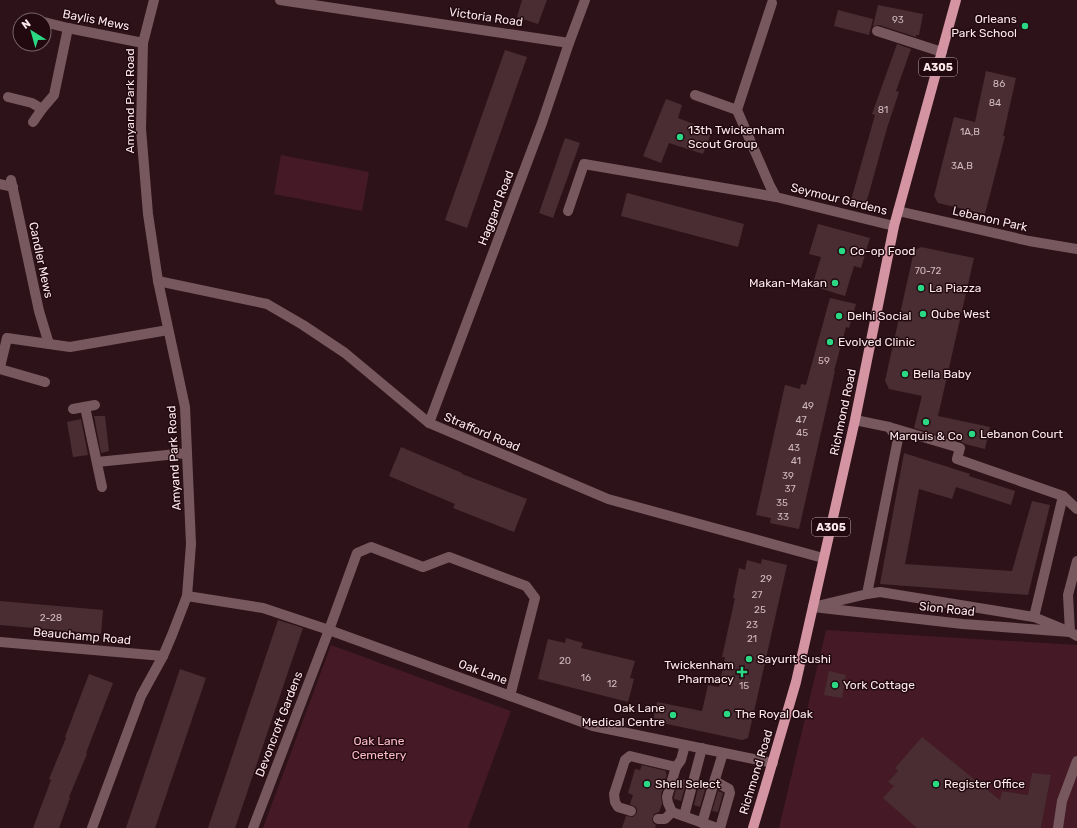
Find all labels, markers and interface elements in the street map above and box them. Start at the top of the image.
street label: Victoria Road [448,5,524,29]
street label: Baylis Mews [61,7,131,33]
north arrow [12,12,52,52]
place label: Orleans Park School [951,12,1017,40]
house number: 93 [892,14,904,26]
text: N [19,17,33,32]
marker: Orleans Park School [1020,21,1030,31]
street label: Amyand Park Road [123,48,137,154]
road number: A305 [919,58,957,76]
house number: 86 [993,78,1005,90]
house number: 84 [989,97,1001,109]
house number: 81 [878,104,888,116]
place label: 13th Twickenham Scout Group [688,123,785,151]
house number: 1A,B [960,126,980,138]
marker: 13th Twickenham Scout Group [675,132,685,142]
house number: 3A,B [951,160,973,172]
street label: Haggard Road [475,169,517,247]
street label: Seymour Gardens [789,180,889,218]
street label: Lebanon Park [951,204,1030,235]
street label: Candler Mews [26,221,56,299]
place label: Co-op Food [850,244,915,258]
marker: Co-op Food [837,246,847,256]
house number: 70-72 [915,265,941,277]
place label: Makan-Makan [749,276,827,290]
marker: Makan-Makan [830,278,840,288]
place label: La Piazza [929,281,981,295]
marker: La Piazza [916,283,926,293]
place label: Qube West [931,307,990,321]
place label: Delhi Social [847,309,912,323]
marker: Qube West [918,309,928,319]
marker: Delhi Social [834,311,844,321]
place label: Evolved Clinic [838,335,916,349]
marker: Evolved Clinic [825,337,835,347]
house number: 59 [818,355,830,367]
street label: Richmond Road [827,367,859,457]
place label: Bella Baby [913,367,972,381]
marker: Bella Baby [900,369,910,379]
house number: 49 [802,400,814,412]
street label: Amyand Park Road [164,405,184,511]
street label: Strafford Road [442,410,522,454]
house number: 47 [795,414,807,426]
marker: Marquis & Co [921,417,931,427]
house number: 45 [796,427,808,439]
place label: Lebanon Court [980,427,1063,441]
place label: Marquis & Co [889,429,963,443]
marker: Lebanon Court [967,429,977,439]
house number: 43 [788,442,800,454]
house number: 41 [791,455,801,467]
house number: 39 [782,470,794,482]
house number: 37 [784,483,796,495]
house number: 35 [776,497,788,509]
house number: 33 [777,511,789,523]
road number: A305 [812,518,850,536]
house number: 29 [760,573,772,585]
house number: 27 [752,589,763,601]
street label: Sion Road [918,599,976,619]
house number: 25 [754,604,766,616]
house number: 2-28 [40,612,62,624]
house number: 23 [746,619,758,631]
street label: Beauchamp Road [32,625,132,647]
house number: 21 [747,633,757,645]
place label: Sayurit Sushi [757,652,831,666]
marker: Sayurit Sushi [744,654,754,664]
house number: 20 [559,655,571,667]
street label: Oak Lane [457,657,510,687]
place label: Twickenham Pharmacy [664,658,734,686]
marker: Twickenham Pharmacy [737,667,747,677]
street label: Devoncroft Gardens [252,669,306,779]
house number: 16 [581,672,591,684]
house number: 12 [607,678,617,690]
place label: York Cottage [843,678,915,692]
house number: 15 [739,680,749,692]
marker: York Cottage [830,680,840,690]
place label: Oak Lane Medical Centre [582,701,665,729]
place label: The Royal Oak [735,707,814,721]
marker: The Royal Oak [722,709,732,719]
marker: Oak Lane Medical Centre [668,710,678,720]
street label: Richmond Road [736,728,776,816]
park label: Oak Lane Cemetery [352,734,407,762]
place label: Shell Select [655,777,721,791]
place label: Register Office [944,777,1025,791]
marker: Shell Select [642,779,652,789]
marker: Register Office [931,779,941,789]

